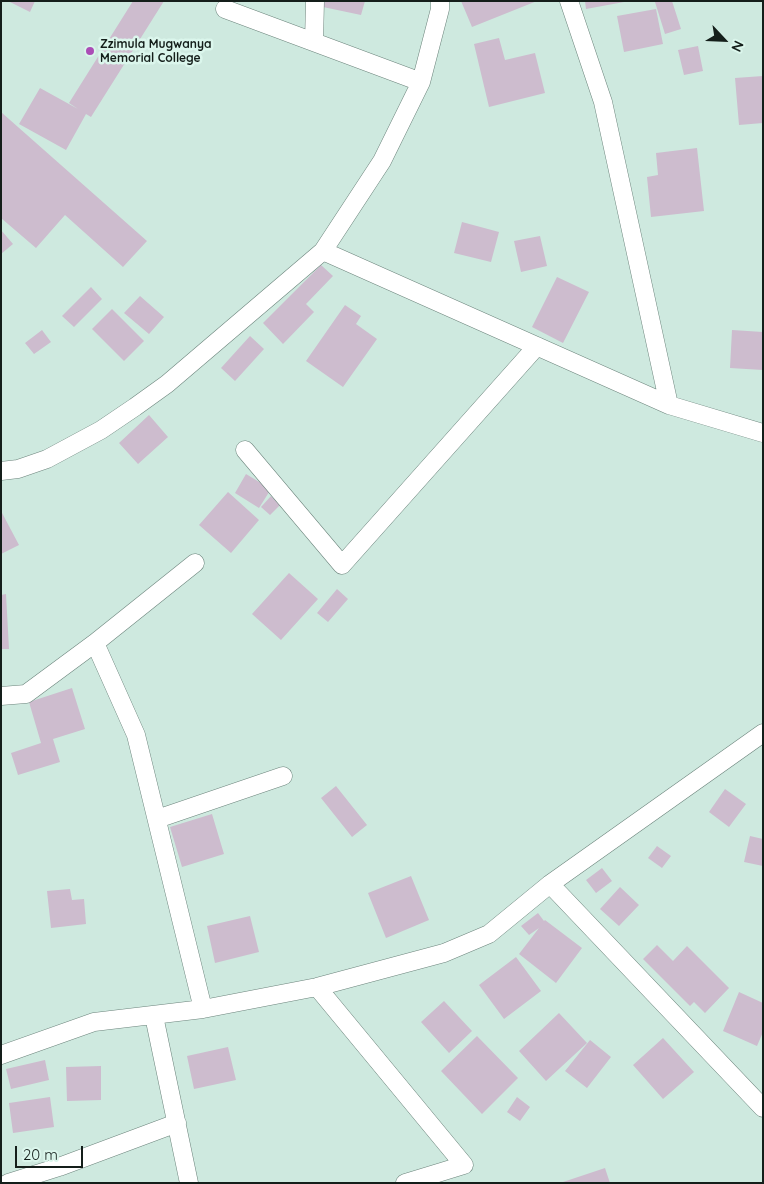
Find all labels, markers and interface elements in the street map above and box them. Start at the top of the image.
north arrow [699,15,749,65]
place label: Zzimula Mugwanya Memorial College [100,37,212,65]
text: N [727,38,748,55]
marker: Zzimula Mugwanya Memorial College [84,45,96,57]
scale bar [18,1136,85,1168]
text: 20 m [23,1145,58,1164]

